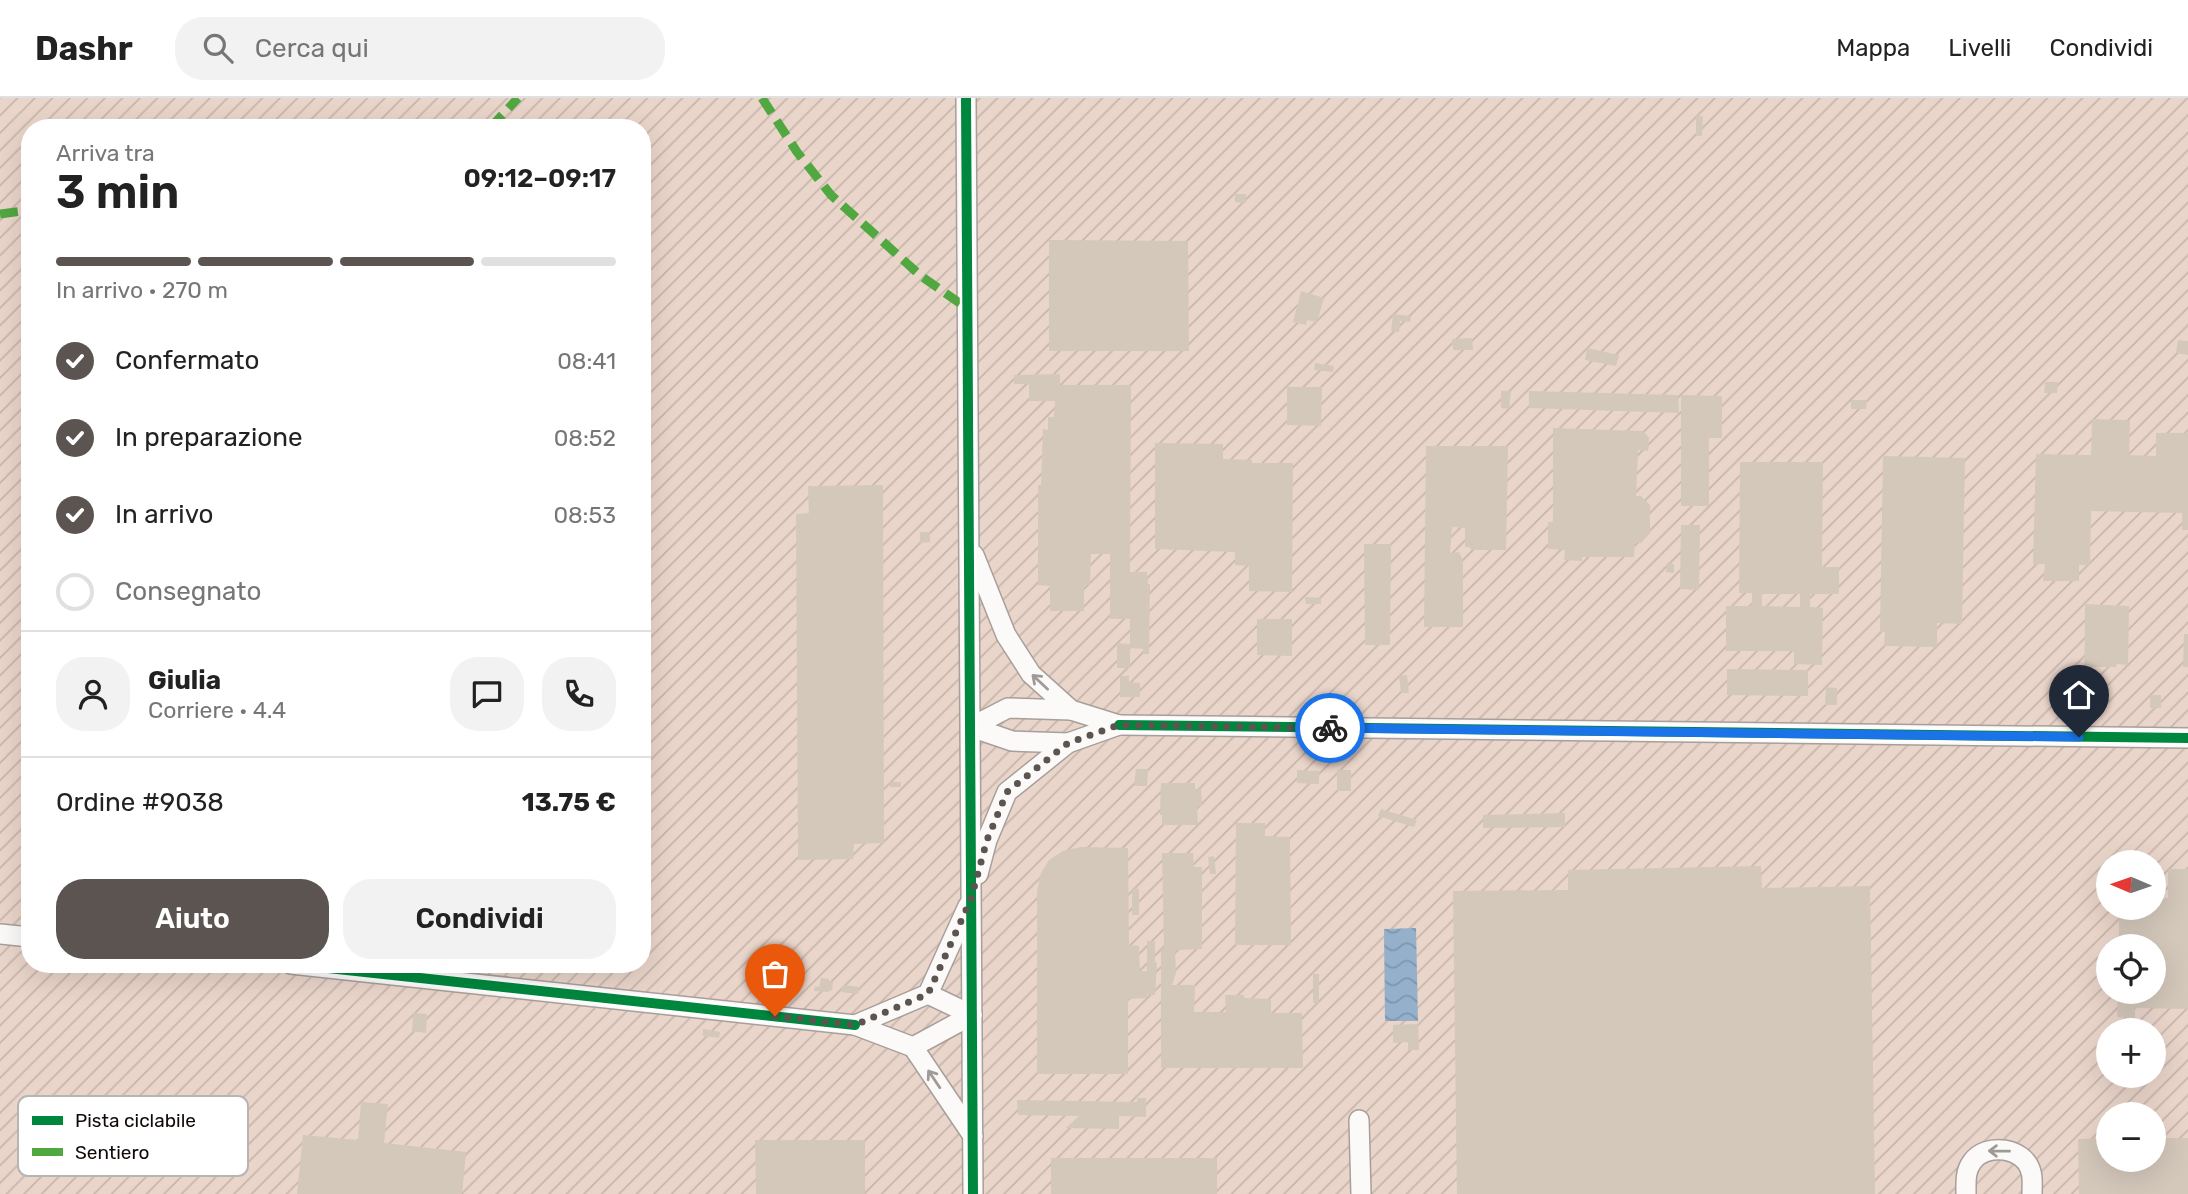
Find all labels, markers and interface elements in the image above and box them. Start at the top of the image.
search box [175,17,665,80]
text: Dashr [35,29,133,68]
icon: search [199,29,237,67]
text: Cerca qui [255,33,369,64]
text: Mappa [1836,34,1910,62]
text: Livelli [1948,34,2011,62]
text: Condividi [2049,34,2153,62]
text: Arriva tra [56,139,155,167]
text: 09:12–09:17 [464,163,616,194]
text: 3 min [56,165,179,220]
text: In arrivo · 270 m [56,276,228,304]
icon: check [56,342,94,380]
text: Confermato [115,345,259,376]
text: 08:41 [557,347,616,375]
icon: check [56,419,94,457]
text: In preparazione [115,422,303,453]
text: 08:52 [554,424,616,452]
icon: check [56,496,94,534]
text: In arrivo [115,499,213,530]
text: 08:53 [553,501,616,529]
text: Consegnato [115,576,261,607]
button: person [56,657,130,731]
button: chat [450,657,524,731]
button: phone [542,657,616,731]
text: Giulia [148,665,221,696]
pin [2049,665,2109,737]
one-way arrow [1031,673,1048,690]
icon: home [2060,676,2098,714]
courier [1295,693,1365,763]
text: Corriere · 4.4 [148,696,286,724]
icon: bike [1311,709,1349,747]
text: Ordine #9038 [56,787,224,818]
text: 13.75 € [522,787,616,818]
north arrow [2096,850,2166,920]
map controls [2096,850,2166,1172]
button: Aiuto [56,879,329,959]
button: Condividi [343,879,616,959]
button: locate [2096,934,2166,1004]
pin [745,944,805,1016]
icon: bag [756,955,794,993]
button: + [2096,1018,2166,1088]
one-way arrow [927,1070,942,1089]
legend [18,1096,248,1176]
button: − [2096,1102,2166,1172]
text: Pista ciclabile [75,1109,196,1132]
text: Sentiero [75,1141,149,1164]
one-way arrow [1988,1144,2011,1158]

